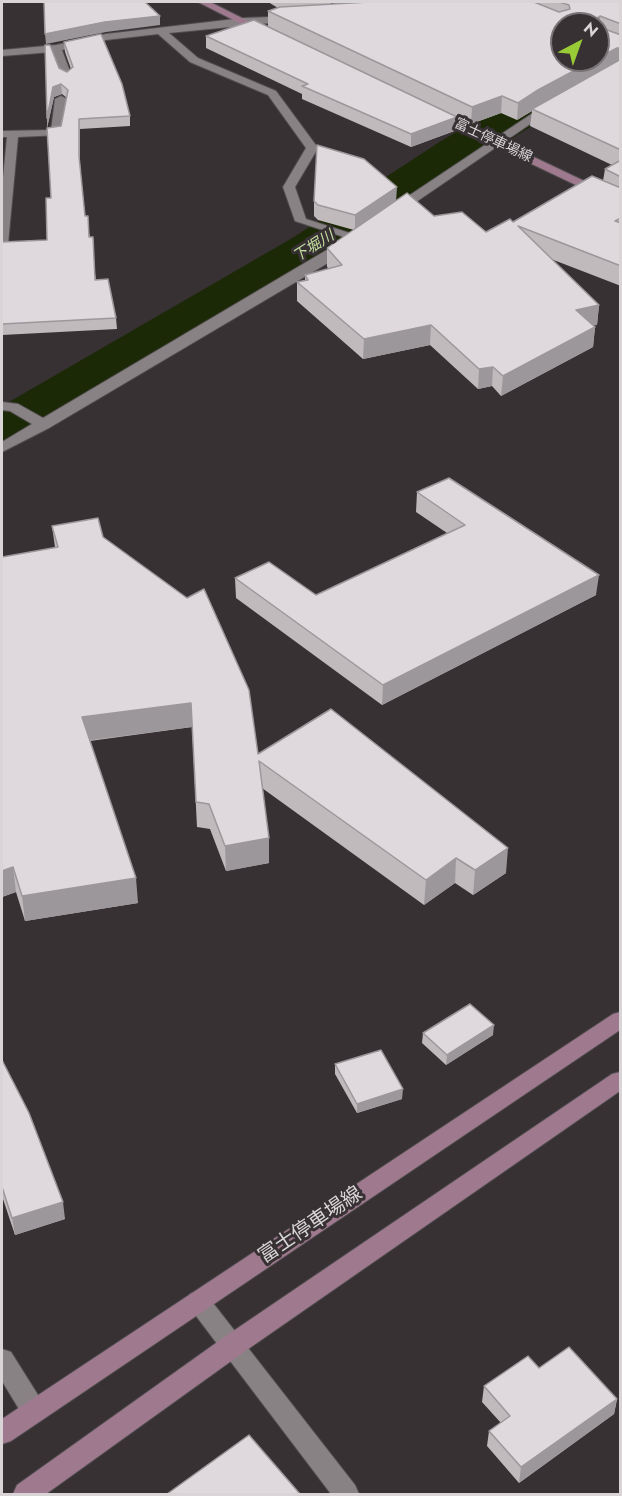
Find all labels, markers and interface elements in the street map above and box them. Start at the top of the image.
north arrow [550,12,610,72]
text: N [578,17,603,42]
street label: 富士停車場線 [451,116,535,166]
water label: 下堀川 [290,227,338,267]
street label: 富士停車場線 [255,1183,367,1269]

